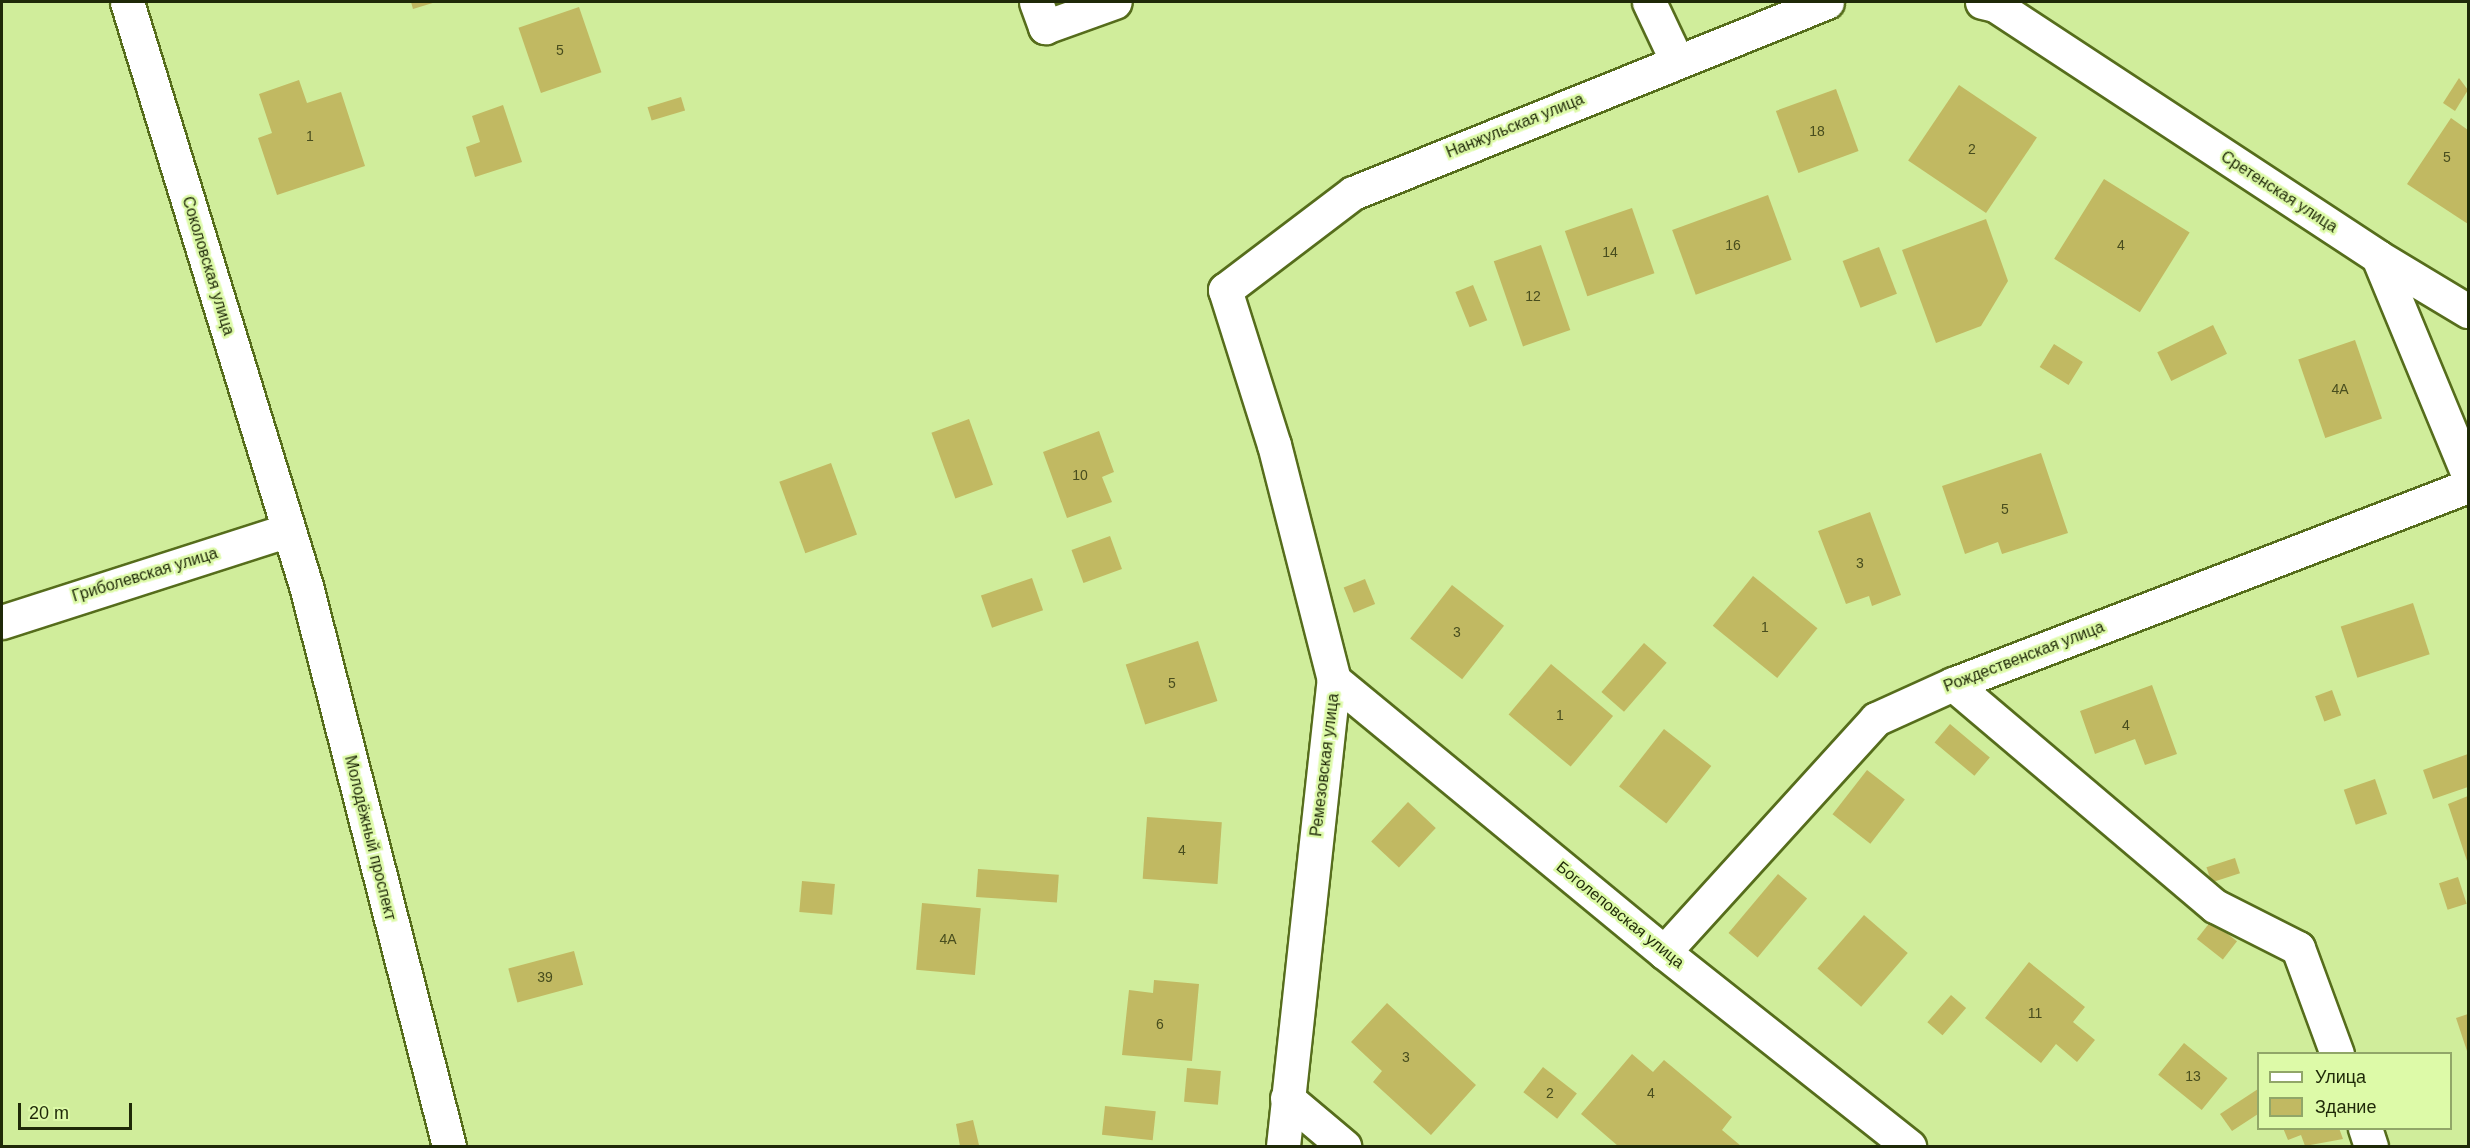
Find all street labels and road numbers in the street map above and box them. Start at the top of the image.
street label: Нанжульская улица [1443,90,1587,162]
street label: Сретенская улица [2217,147,2341,237]
street label: Соколовская улица [178,194,238,338]
street label: Гриболевская улица [70,544,220,606]
street label: Рождественская улица [1941,618,2107,696]
street label: Ремезовская улица [1307,692,1343,838]
street label: Молодёжный проспект [340,754,400,922]
street label: Боголеповская улица [1552,858,1688,972]

